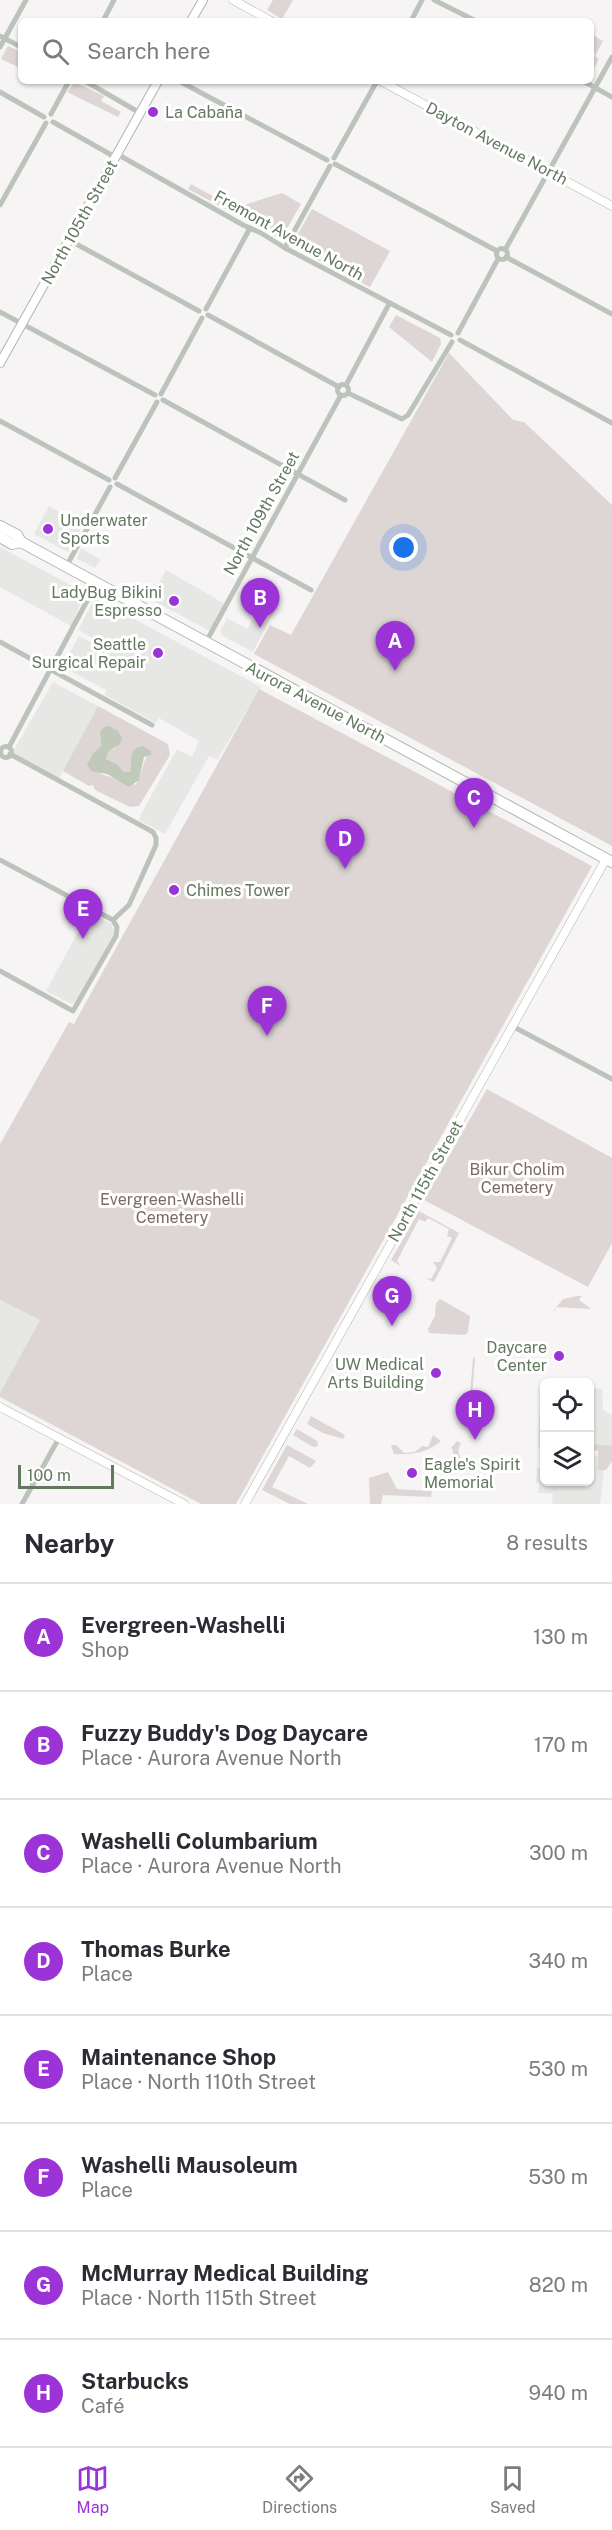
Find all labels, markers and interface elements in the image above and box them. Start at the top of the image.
search box [18,18,594,84]
icon: search [39,35,72,68]
text: Search here [87,38,211,64]
street label: Dayton Avenue North [423,98,571,189]
place label: La Cabaña [165,103,243,122]
marker: La Cabaña [146,105,160,119]
street label: North 105th Street [37,157,121,288]
street label: Fremont Avenue North [211,186,367,284]
street label: North 109th Street [220,448,303,578]
place label: Underwater Sports [60,511,148,548]
marker: Underwater Sports [41,522,55,536]
your location [389,533,418,562]
pin: B [240,578,280,628]
place label: LadyBug Bikini Espresso [51,583,162,620]
marker: LadyBug Bikini Espresso [167,594,181,608]
pin: A [376,622,414,671]
place label: Seattle Surgical Repair [32,635,146,672]
marker: Seattle Surgical Repair [151,646,165,660]
street label: Aurora Avenue North [243,658,389,747]
pin: C [454,778,494,828]
pin: D [326,820,364,869]
place label: Chimes Tower [186,881,290,900]
marker: Chimes Tower [167,883,181,897]
pin: E [64,890,103,939]
pin: F [248,986,286,1036]
street label: North 115th Street [384,1117,467,1245]
park label: Bikur Cholim Cemetery [469,1160,565,1197]
park label: Evergreen-Washelli Cemetery [100,1190,244,1227]
pin: G [372,1276,412,1326]
place label: Daycare Center [486,1338,547,1375]
marker: Daycare Center [552,1349,566,1363]
place label: UW Medical Arts Building [327,1355,424,1392]
marker: UW Medical Arts Building [429,1366,443,1380]
map controls [540,1378,594,1486]
button: locate [540,1378,594,1432]
pin: H [456,1390,494,1440]
button: layers [540,1432,594,1486]
place label: Eagle's Spirit Memorial [424,1455,521,1492]
scale bar [18,1462,114,1490]
text: 100 m [27,1466,71,1485]
marker: Eagle's Spirit Memorial [405,1466,419,1480]
text: Nearby [24,1528,114,1559]
text: 8 results [506,1531,588,1555]
text: Evergreen-Washelli [81,1612,285,1638]
text: A [36,1625,51,1649]
text: 130 m [533,1625,588,1649]
text: Shop [81,1638,129,1662]
text: Fuzzy Buddy's Dog Daycare [81,1720,368,1746]
text: B [37,1733,50,1757]
text: 170 m [534,1733,588,1757]
text: Place · Aurora Avenue North [81,1746,342,1770]
text: Washelli Columbarium [81,1828,318,1854]
text: C [36,1841,51,1865]
text: 300 m [529,1841,588,1865]
text: Place · Aurora Avenue North [81,1854,342,1878]
text: Thomas Burke [81,1936,231,1962]
text: D [36,1949,51,1973]
text: 340 m [528,1949,588,1973]
text: Place [81,1962,133,1986]
text: Maintenance Shop [81,2044,276,2070]
text: E [37,2057,50,2081]
text: 530 m [528,2057,588,2081]
text: Place · North 110th Street [81,2070,316,2094]
text: Washelli Mausoleum [81,2152,298,2178]
text: F [37,2165,50,2189]
text: 530 m [528,2165,588,2189]
text: Place [81,2178,133,2202]
text: McMurray Medical Building [81,2260,369,2286]
text: G [36,2273,51,2297]
text: 820 m [529,2273,588,2297]
text: Place · North 115th Street [81,2286,317,2310]
text: Starbucks [81,2368,189,2394]
text: H [36,2381,51,2405]
text: 940 m [529,2381,588,2405]
text: Café [81,2394,124,2418]
tab: Map [76,2462,109,2517]
tab: Directions [262,2462,337,2517]
tab: Saved [490,2462,536,2517]

